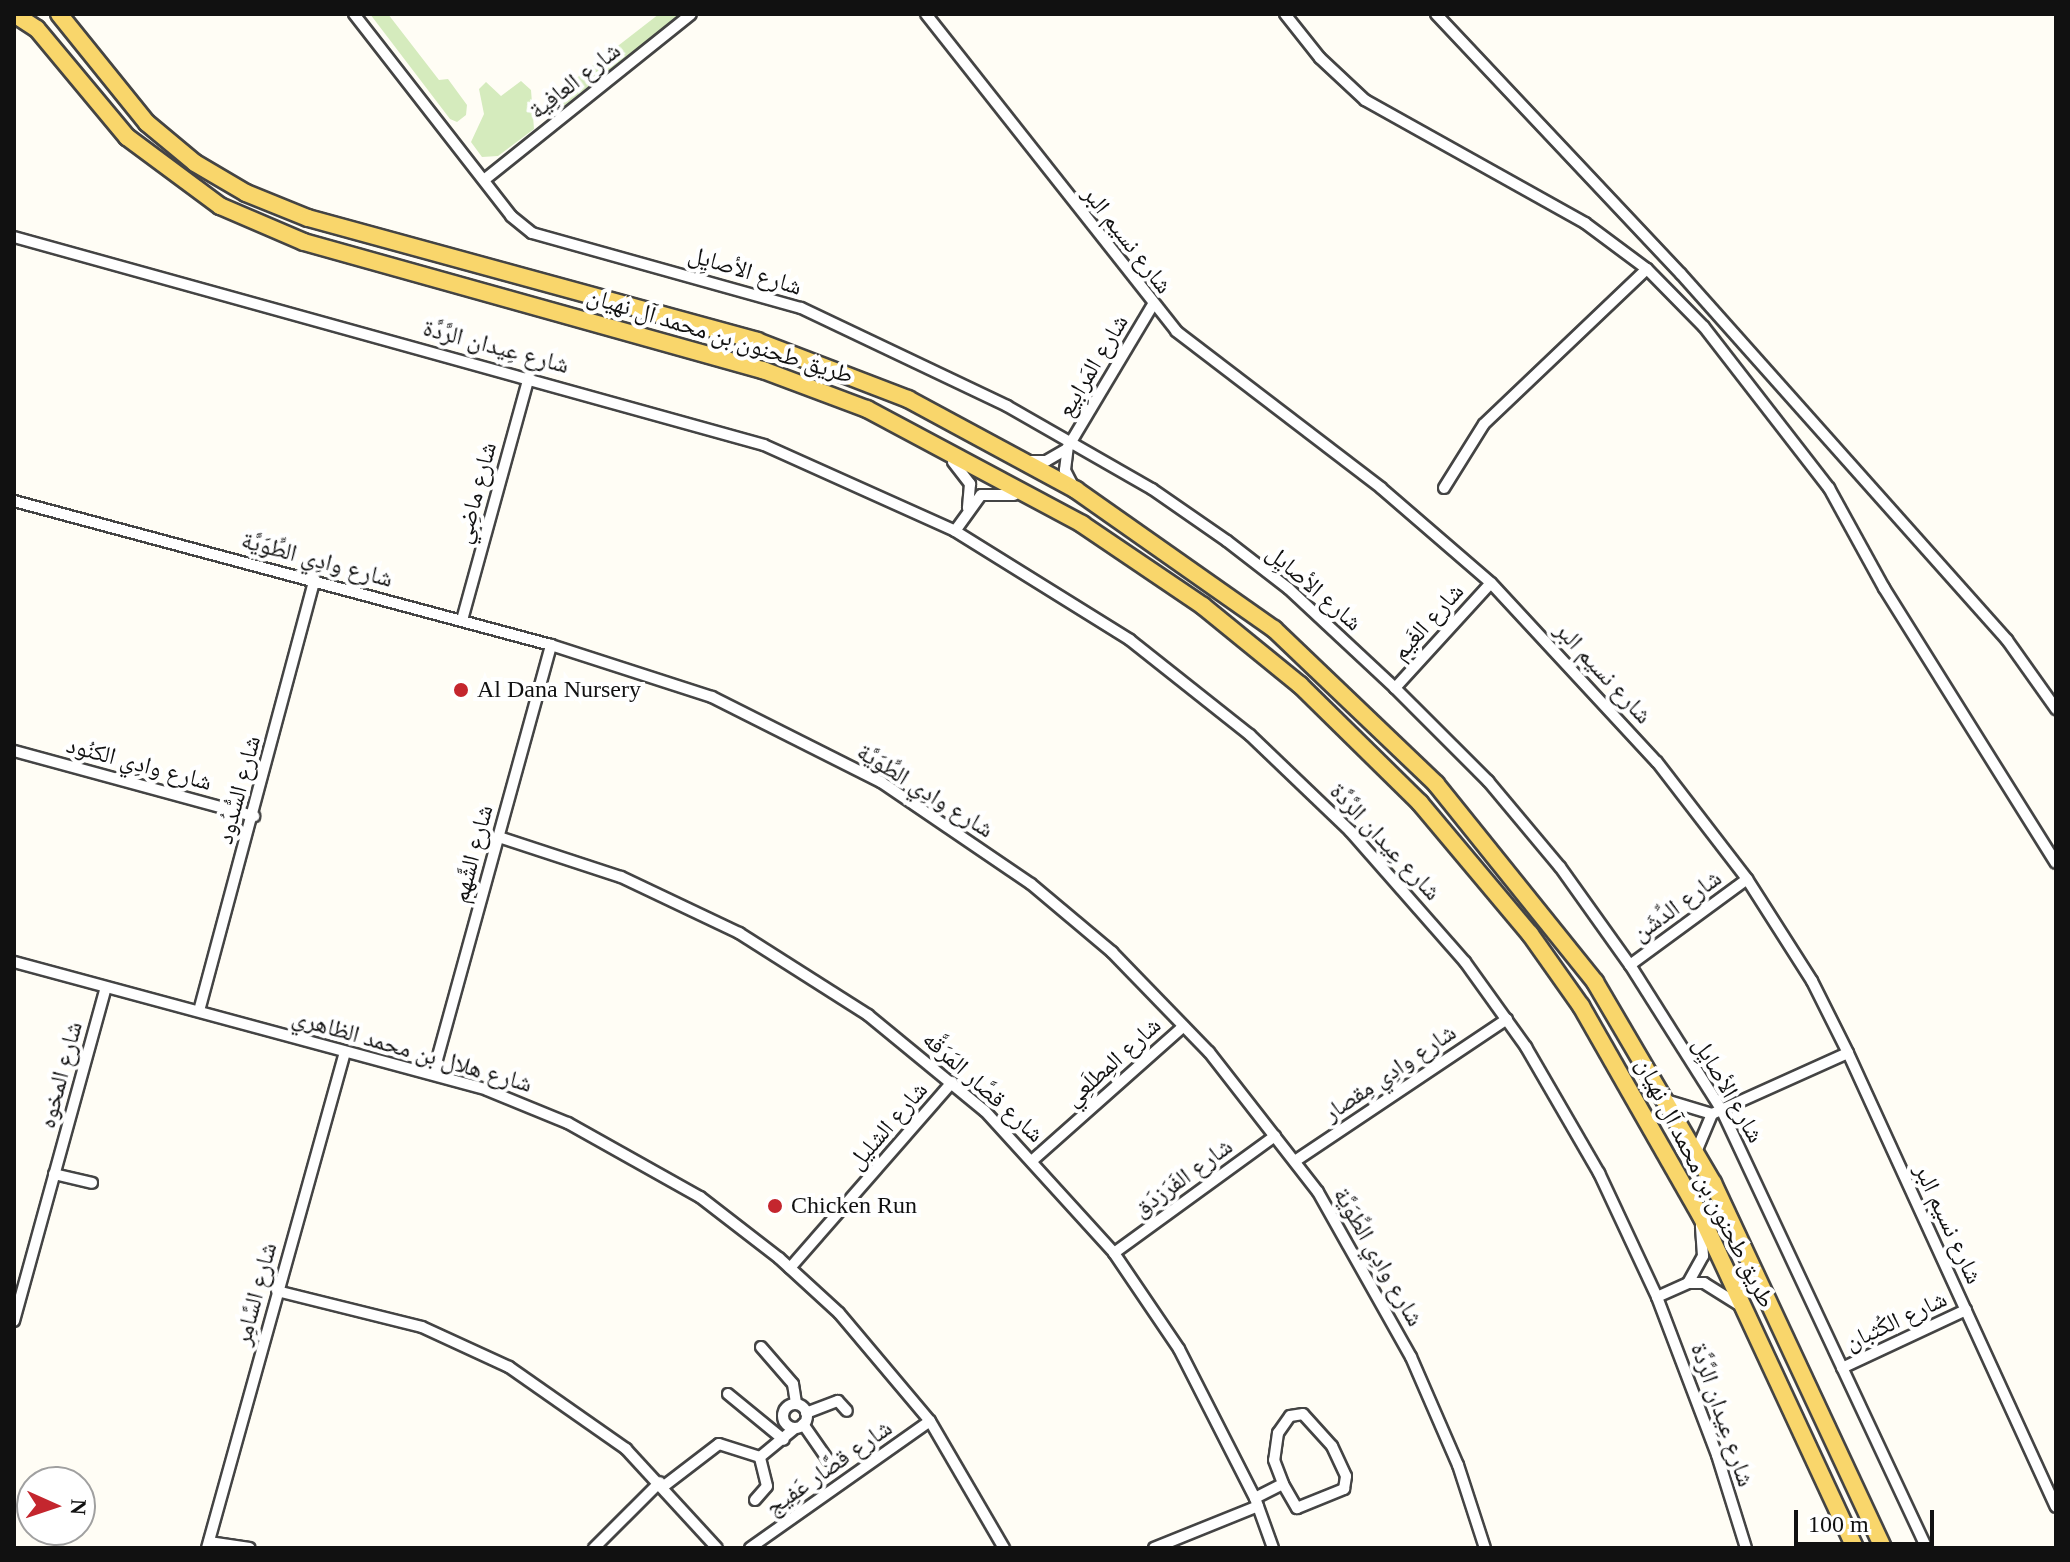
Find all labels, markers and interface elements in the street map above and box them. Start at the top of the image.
street label: شارع العافِية [524,36,626,126]
street label: شارع نسيم البر [1076,180,1178,300]
street label: شارع الأصايِل [685,240,805,302]
street label: طريق طحنون بن محمد آل نهيان [583,282,857,390]
street label: شارع المَرابِيع [1051,310,1135,422]
street label: شارع عِيدان الرَّدَّة [420,314,572,380]
street label: شارع ماضِي [449,439,503,547]
street label: شارع وادِي الطِّوَيَّة [238,526,396,594]
street label: شارع الأصايِل [1260,539,1368,637]
street label: شارع الغَيم [1386,578,1470,666]
street label: شارع نسيم البر [1548,616,1658,730]
place label: Al Dana Nursery [477,676,641,704]
marker: Al Dana Nursery [452,681,470,699]
street label: شارع وادِي الكنُود [63,731,215,797]
street label: شارع السُّدُود [211,733,267,847]
street label: شارع وادِي الطِّوَيَّة [851,738,999,844]
street label: شارع عِيدان الرَّدَّة [1323,777,1447,907]
street label: شارع الشَّهم [446,802,500,906]
street label: شارع الدِّشَن [1627,864,1727,948]
street label: شارع هلال بن محمد الظاهري [289,1003,535,1099]
street label: شارع المِطلَعِي [1059,1011,1167,1113]
street label: شارع المخوه [33,1018,89,1132]
street label: شارع وادِي مِقصار [1318,1018,1462,1128]
street label: شارع قصَّار المَرَقَّه [916,1025,1050,1149]
street label: شارع الأصايِل [1686,1032,1770,1148]
street label: طريق طحنون بن محمد آل نهيان [1629,1053,1781,1313]
street label: شارع الشليل [842,1076,934,1176]
street label: شارع الفَرَزدَق [1128,1132,1238,1224]
street label: شارع نسيم البر [1908,1159,1988,1289]
street label: شارع وادِي الطِّوَيَّة [1327,1182,1429,1332]
place label: Chicken Run [791,1192,917,1220]
marker: Chicken Run [766,1197,784,1215]
street label: شارع السَّامِر [228,1240,284,1348]
street label: شارع الكُثبان [1840,1285,1952,1357]
street label: شارع عِيدان الرَّدَّة [1684,1340,1760,1490]
street label: شارع قصَّار عَفِيج [760,1414,898,1522]
north arrow [16,1466,96,1546]
scale bar [1798,1494,1938,1544]
text: N [66,1499,91,1516]
text: 100 m [1808,1511,1869,1537]

